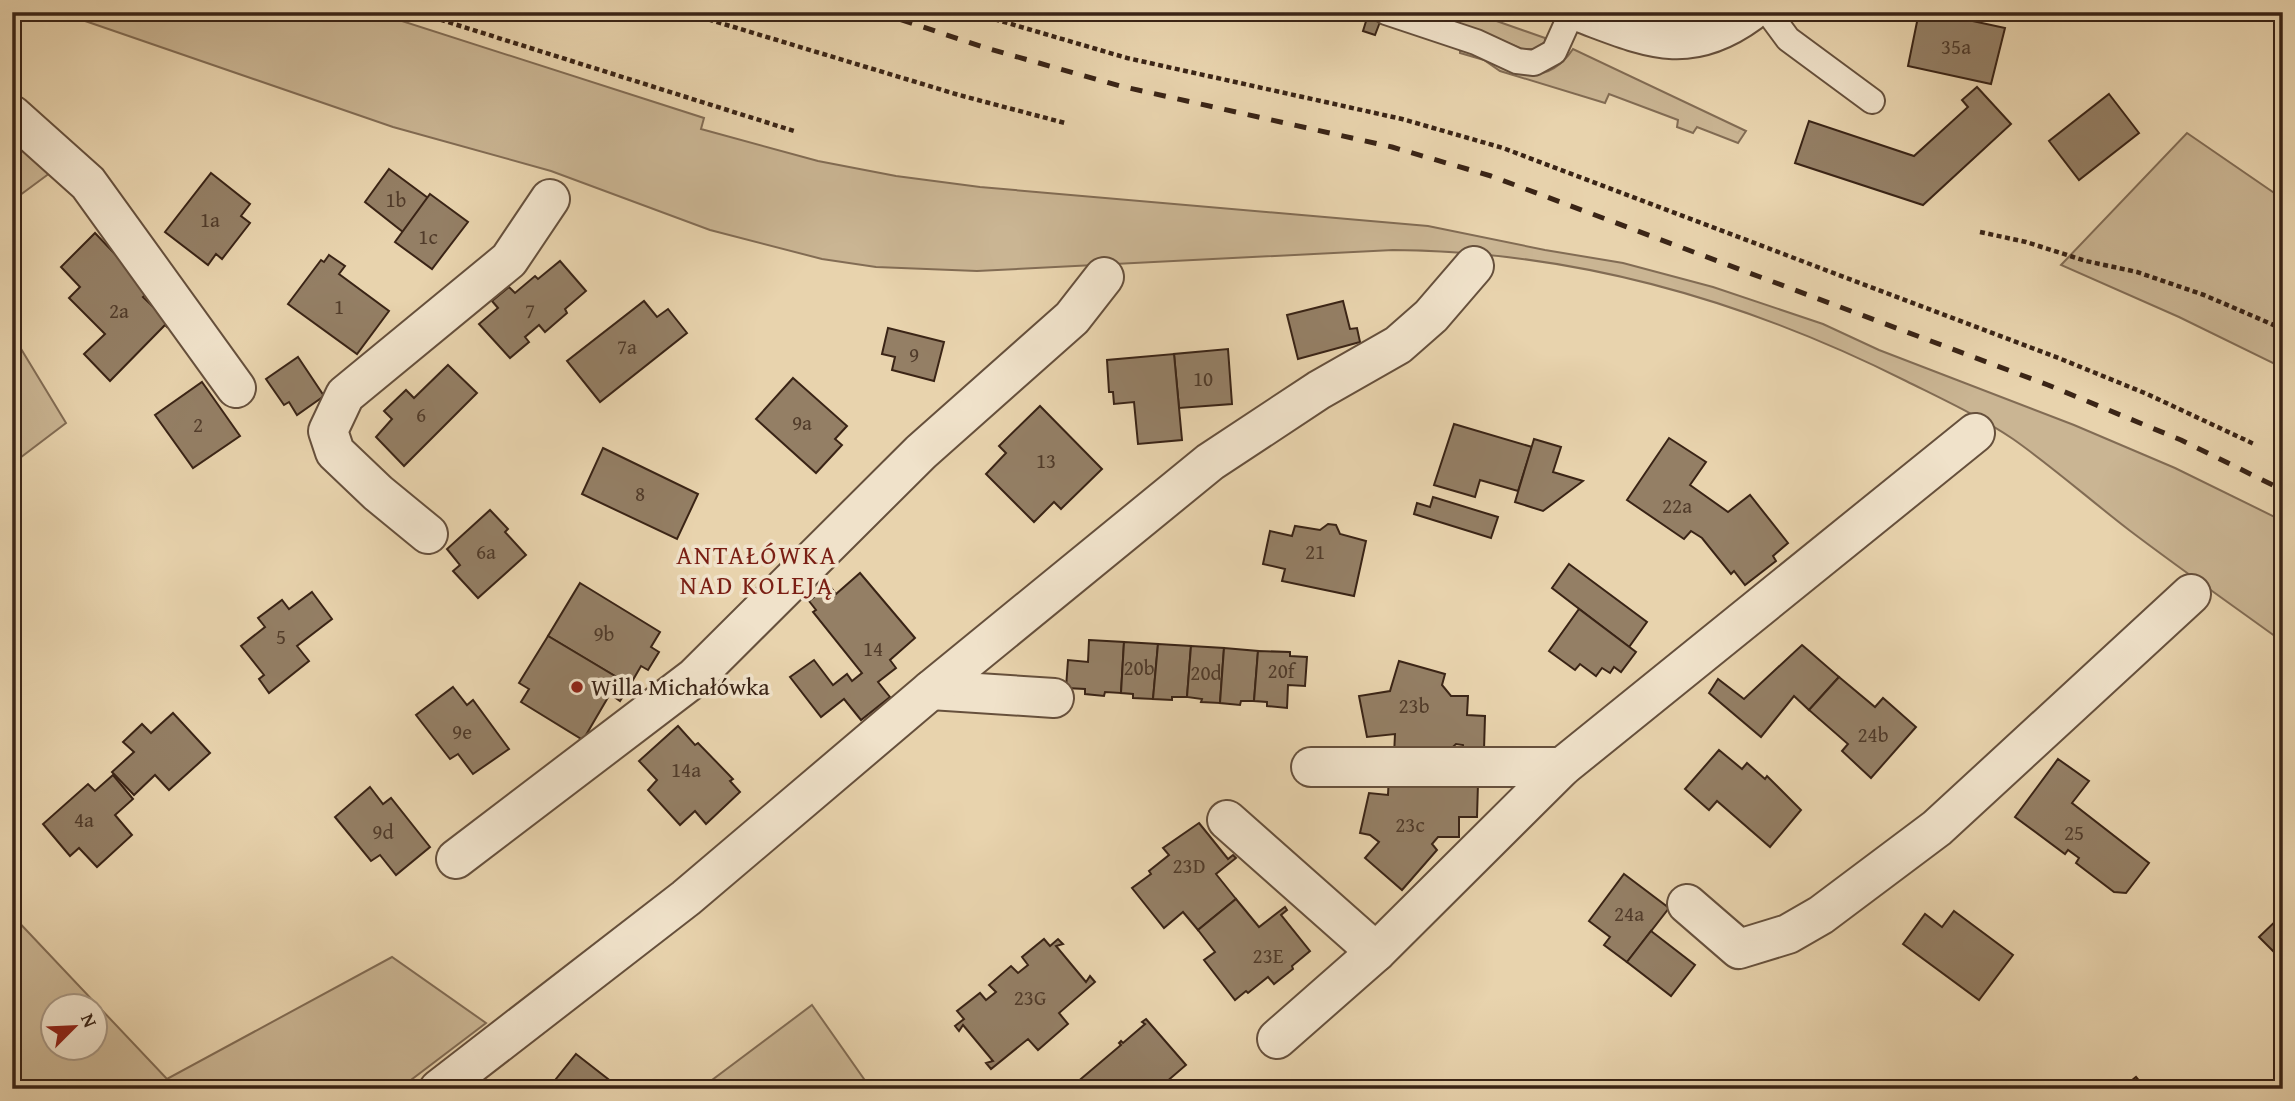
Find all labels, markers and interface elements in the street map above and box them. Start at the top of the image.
house number: 35a [1941,31,1971,62]
house number: 1b [386,184,406,215]
house number: 1a [200,204,220,235]
house number: 1c [418,221,438,252]
house number: 1 [334,291,344,322]
house number: 2a [109,295,129,326]
house number: 7 [525,295,535,326]
house number: 7a [617,331,637,362]
house number: 9 [909,339,919,370]
house number: 10 [1193,363,1213,394]
house number: 6 [416,399,426,430]
house number: 9a [792,407,812,438]
house number: 2 [193,409,203,440]
house number: 13 [1036,445,1056,476]
house number: 8 [635,478,645,509]
house number: 22a [1662,490,1692,521]
district label: ANTAŁÓWKA NAD KOLEJĄ [676,535,838,604]
house number: 6a [476,536,496,567]
house number: 21 [1305,536,1325,567]
house number: 9b [594,618,614,649]
house number: 5 [276,621,286,652]
house number: 14 [863,633,883,664]
house number: 20b [1123,652,1155,683]
house number: 20f [1268,655,1297,686]
house number: 20d [1190,657,1223,688]
place label: Willa Michałówka [591,669,770,704]
marker: Willa Michałówka [569,679,585,695]
house number: 23b [1398,690,1430,721]
house number: 9e [452,716,472,747]
house number: 24b [1857,719,1889,750]
house number: 14a [671,754,701,785]
house number: 4a [74,804,94,835]
house number: 23c [1395,809,1425,840]
house number: 9d [372,816,394,847]
house number: 25 [2064,817,2084,848]
house number: 23D [1173,850,1205,881]
house number: 24a [1614,898,1644,929]
house number: 23E [1253,940,1284,971]
house number: 23G [1014,982,1046,1013]
north arrow [38,992,108,1062]
text: N [74,1009,105,1032]

